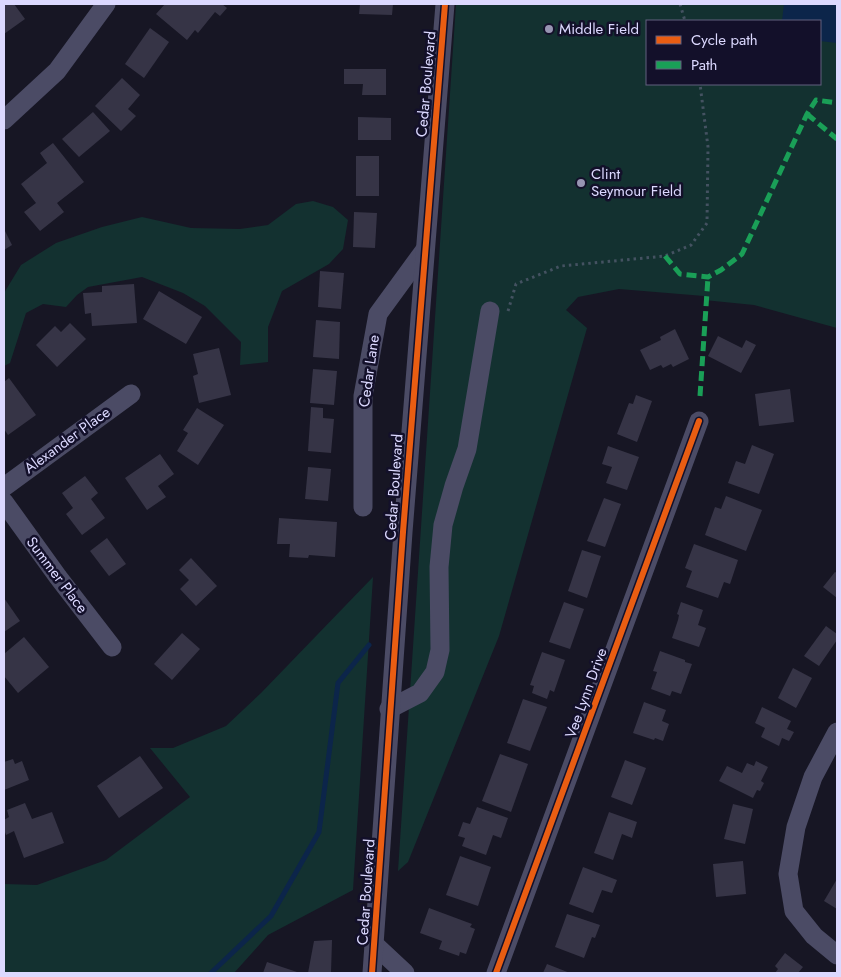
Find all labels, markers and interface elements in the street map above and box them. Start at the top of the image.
place label: Middle Field [559,18,639,40]
legend [646,20,821,85]
marker: Middle Field [543,23,555,35]
text: Cycle path [691,29,758,51]
street label: Cedar Boulevard [410,30,442,138]
text: Path [691,54,717,76]
place label: Clint Seymour Field [591,163,682,202]
marker: Clint Seymour Field [575,177,587,189]
street label: Cedar Lane [353,333,385,409]
street label: Alexander Place [19,401,115,479]
street label: Cedar Boulevard [379,433,409,541]
street label: Summer Place [21,532,93,618]
street label: Vee Lynn Drive [559,644,613,741]
street label: Cedar Boulevard [351,838,381,946]

